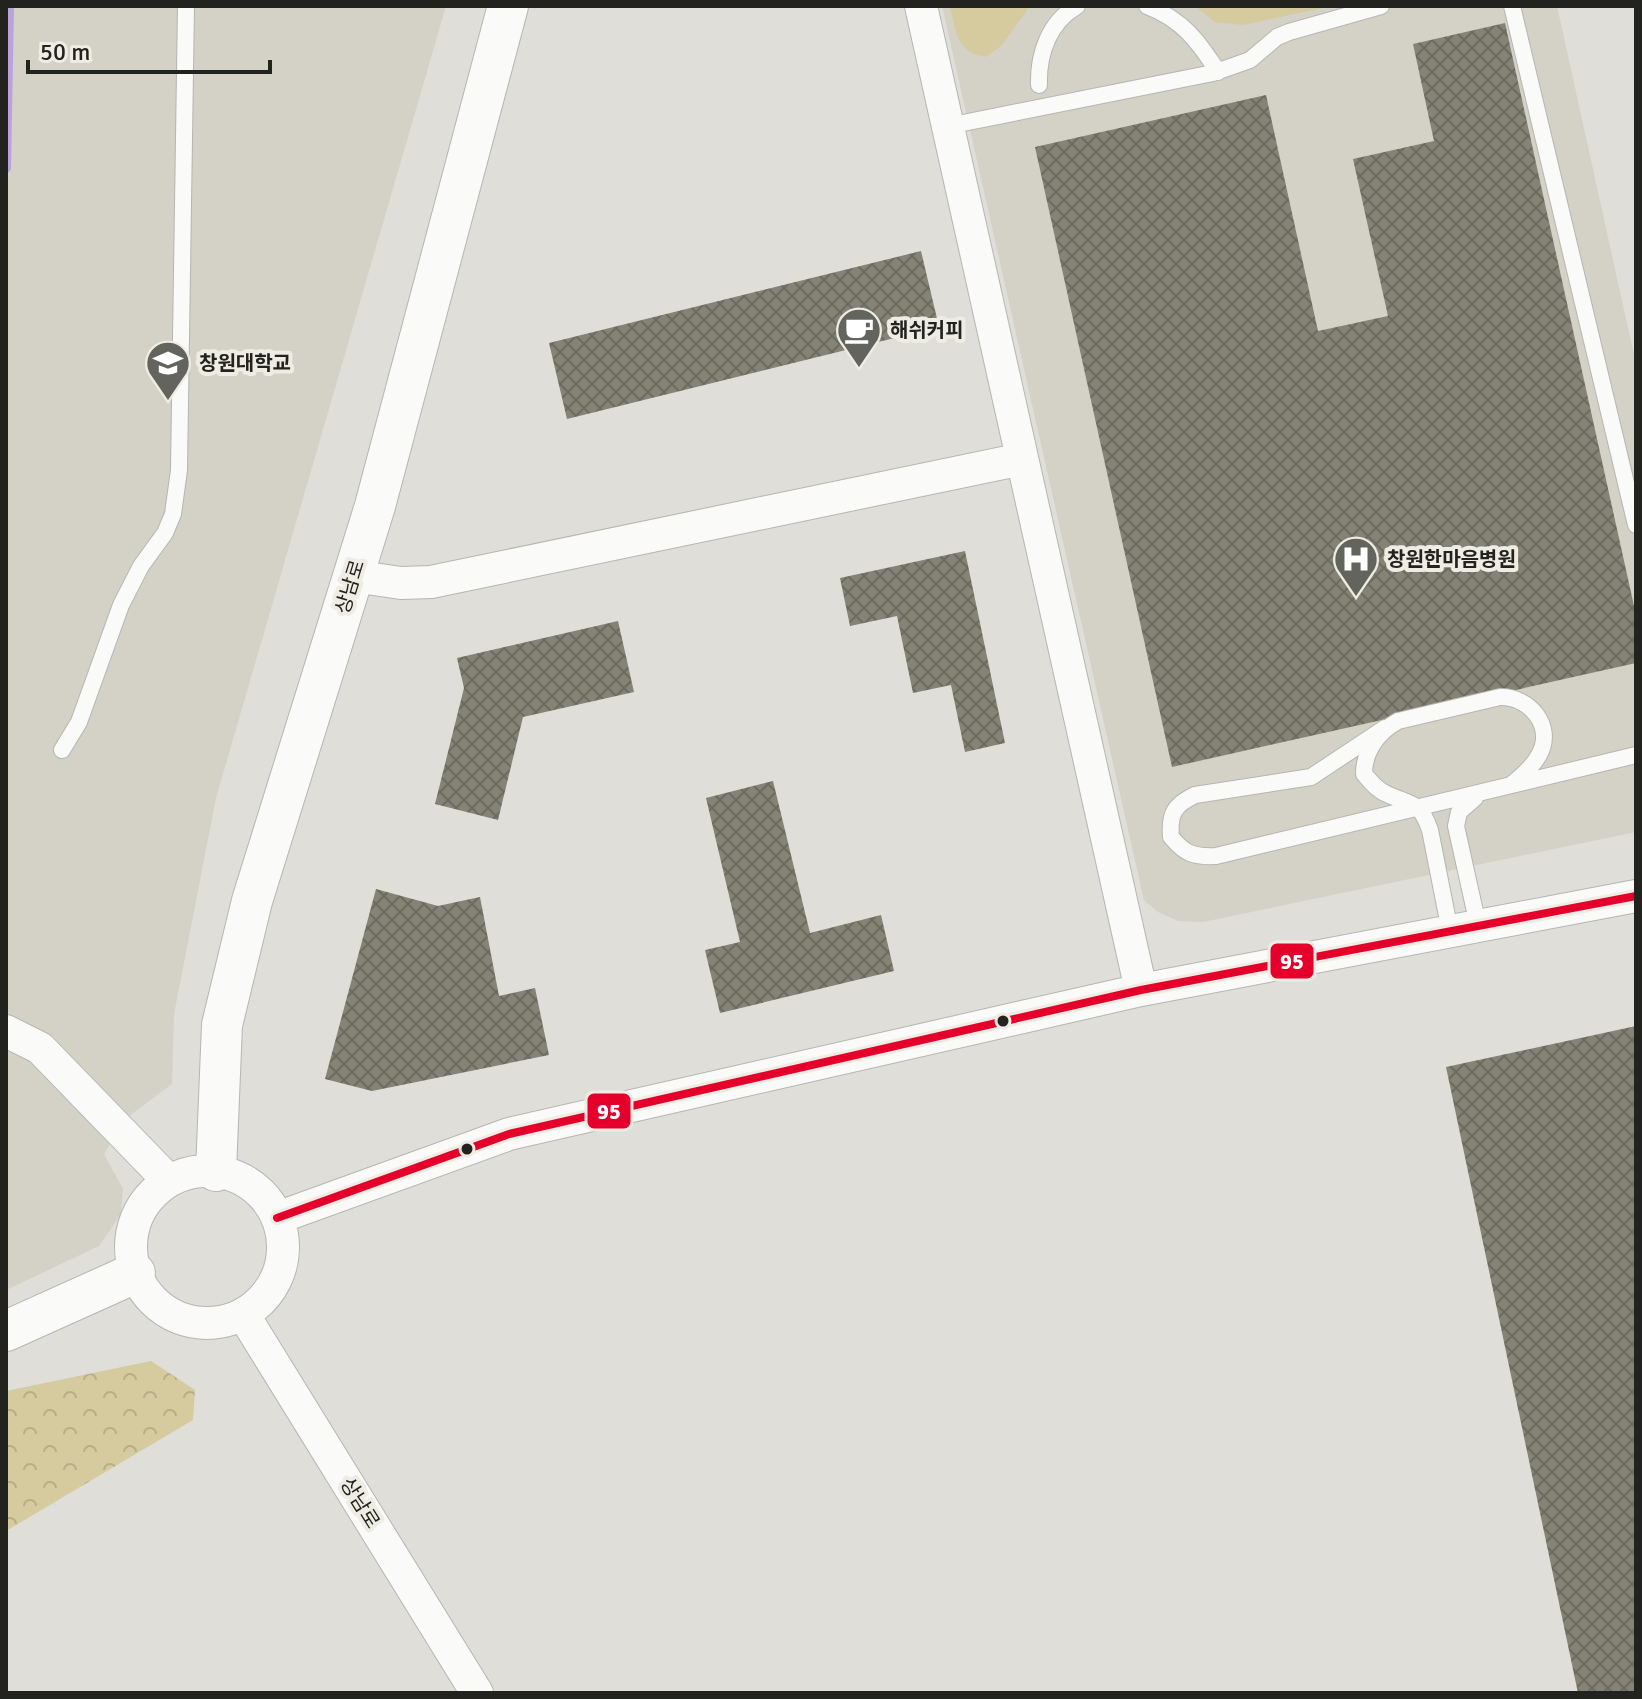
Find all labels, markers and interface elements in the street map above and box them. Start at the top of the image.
scale bar [28,24,270,74]
text: 50 m [40,37,90,67]
cafe icon: 해쉬커피 [835,306,883,369]
place label: 해쉬커피 [890,318,964,343]
school or university icon: 창원대학교 [144,339,192,402]
place label: 창원대학교 [199,351,291,376]
hospital icon: 창원한마음병원 [1332,535,1380,598]
place label: 창원한마음병원 [1387,547,1516,572]
street label: 상남로 [330,557,370,617]
line badge: 95 [1269,942,1315,980]
text: 95 [1280,948,1304,975]
unlabelled marker [995,1013,1011,1029]
line badge: 95 [586,1092,632,1130]
text: 95 [597,1098,621,1125]
unlabelled marker [459,1141,475,1157]
street label: 상남로 [335,1473,385,1533]

